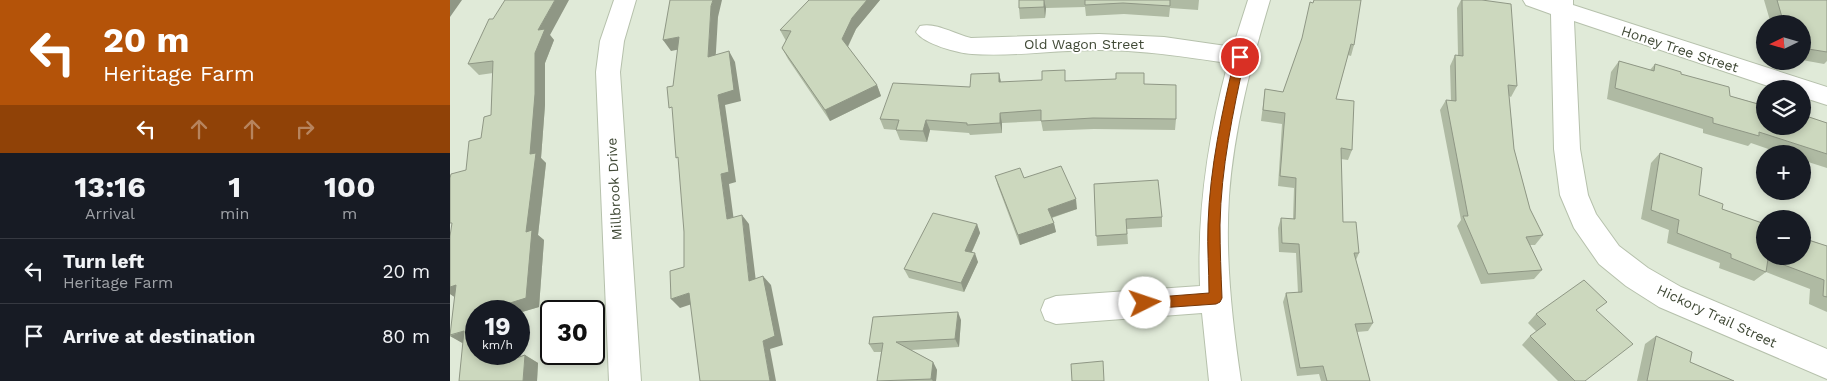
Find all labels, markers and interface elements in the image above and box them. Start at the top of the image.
north arrow [1756,15,1811,70]
map controls [1756,15,1811,265]
text: 20 m [103,19,189,61]
icon: left [20,20,85,85]
street label: Honey Tree Street [1619,22,1741,76]
street label: Old Wagon Street [1024,36,1144,52]
pin [1219,36,1261,78]
icon: arrive [1226,43,1254,71]
text: Heritage Farm [103,61,255,86]
button: layers [1756,80,1811,135]
icon: left [132,115,160,143]
icon: ahead [185,115,213,143]
icon: ahead [238,115,266,143]
icon: right [291,115,319,143]
street label: Millbrook Drive [603,137,625,241]
button: + [1756,145,1811,200]
text: 13:16 [74,169,146,204]
text: 1 [228,169,241,204]
text: 100 [324,169,376,204]
text: Arrival [85,204,135,223]
text: min [220,204,250,223]
text: m [342,204,357,223]
button: − [1756,210,1811,265]
text: Turn left [63,250,144,273]
icon: left [20,257,48,285]
text: 20 m [383,260,430,283]
text: Heritage Farm [63,273,173,292]
position arrow [1118,276,1170,328]
street label: Hickory Trail Street [1655,281,1780,351]
speed limit sign: 30 [540,300,605,365]
text: 19 [484,312,511,341]
icon: arrive [20,322,48,350]
text: Arrive at destination [63,325,255,348]
text: 80 m [382,325,430,348]
text: km/h [482,338,513,352]

